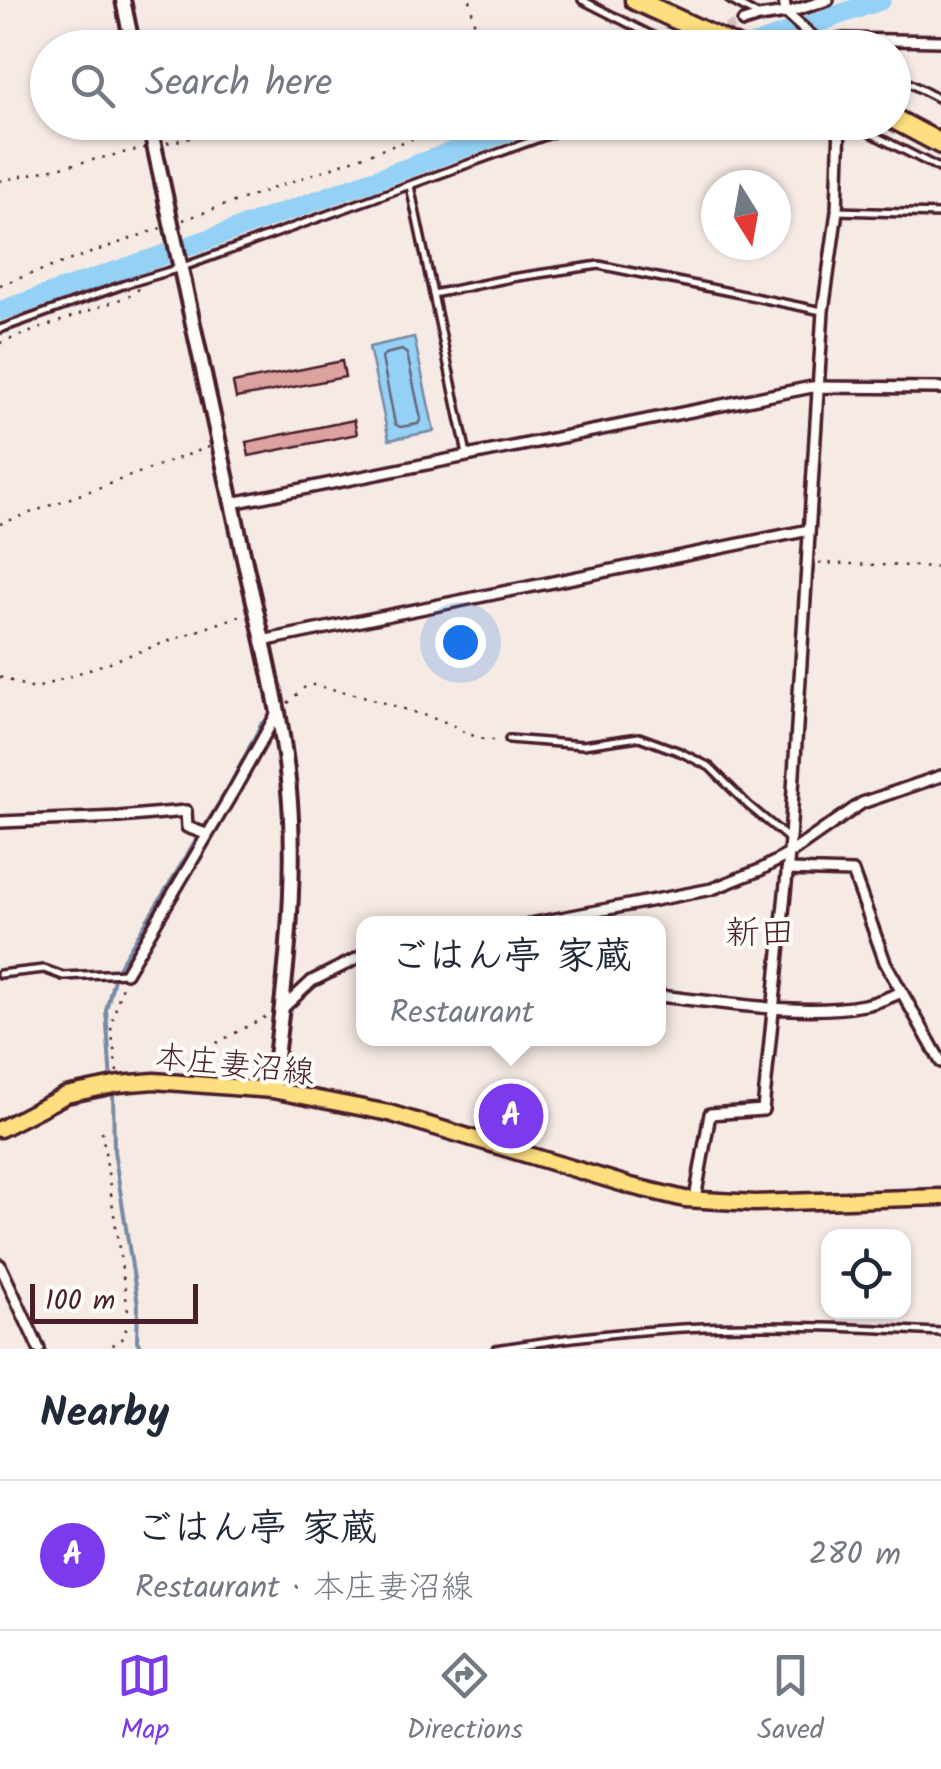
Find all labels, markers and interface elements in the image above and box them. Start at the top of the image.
search box [30,30,911,140]
text: Search here [145,55,332,115]
icon: search [65,58,120,113]
north arrow [701,170,791,260]
your location [435,617,486,668]
district label: 新田 [725,907,795,963]
popup [356,916,666,1046]
text: ごはん亭 家蔵 [390,928,632,988]
text: Restaurant [390,988,534,1039]
street label: 本庄妻沼線 [153,1033,317,1100]
pin: A [478,1078,544,1154]
map controls [821,1229,911,1319]
button: locate [821,1229,911,1319]
scale bar [30,1279,198,1324]
text: 100 m [45,1279,115,1324]
text: Nearby [40,1381,169,1448]
text: ごはん亭 家蔵 [135,1500,378,1560]
text: A [62,1530,83,1581]
text: 280 m [809,1530,901,1581]
text: Restaurant · 本庄妻沼線 [135,1563,473,1614]
tab: Map [117,1648,172,1753]
tab: Directions [407,1648,523,1753]
tab: Saved [757,1648,824,1753]

